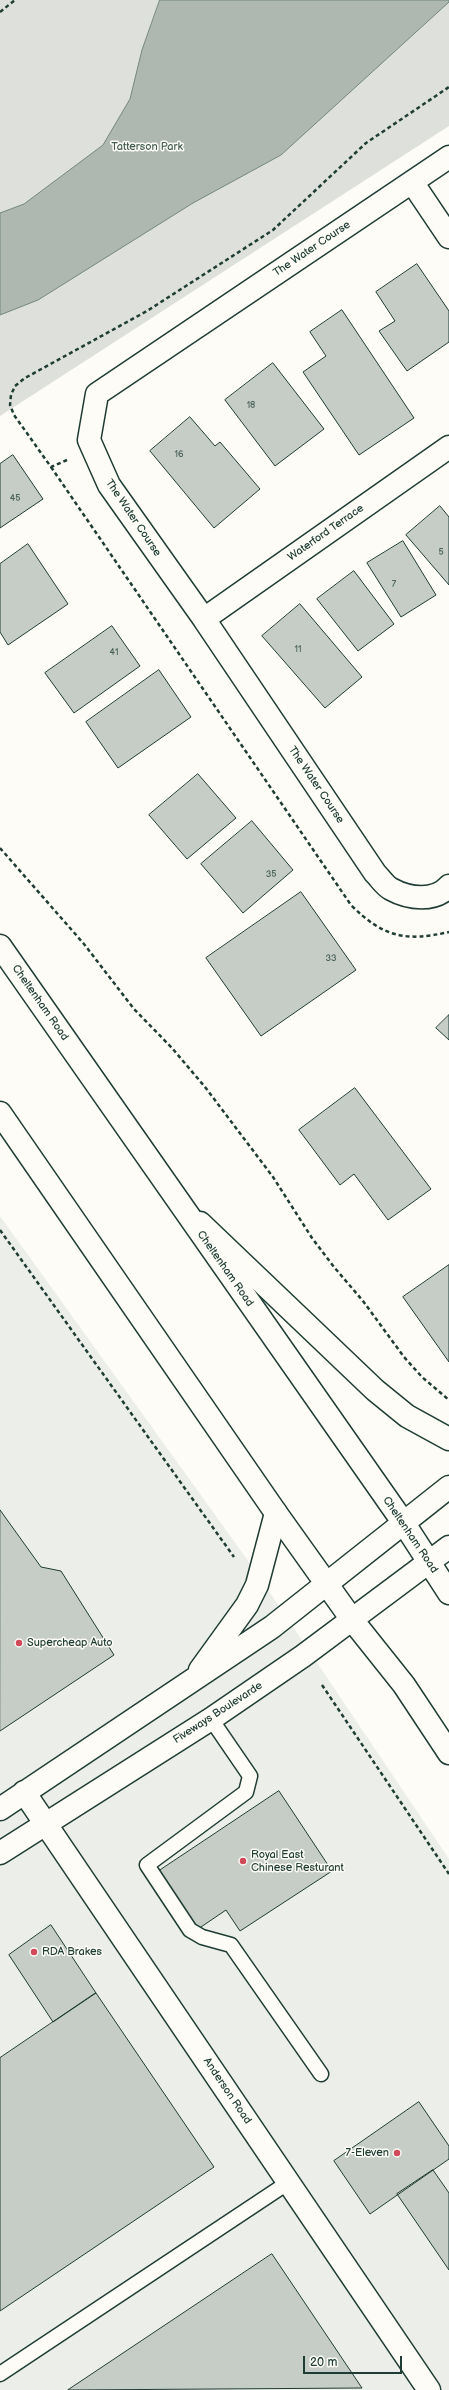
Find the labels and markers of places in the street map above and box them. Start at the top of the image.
place label: Supercheap Auto [27,1636,113,1650]
marker: Supercheap Auto [14,1638,24,1648]
place label: Royal East Chinese Resturant [251,1848,344,1874]
marker: Royal East Chinese Resturant [238,1856,248,1866]
place label: RDA Brakes [42,1945,102,1959]
marker: RDA Brakes [29,1947,39,1957]
place label: 7-Eleven [346,2146,389,2160]
marker: 7-Eleven [392,2148,402,2158]

